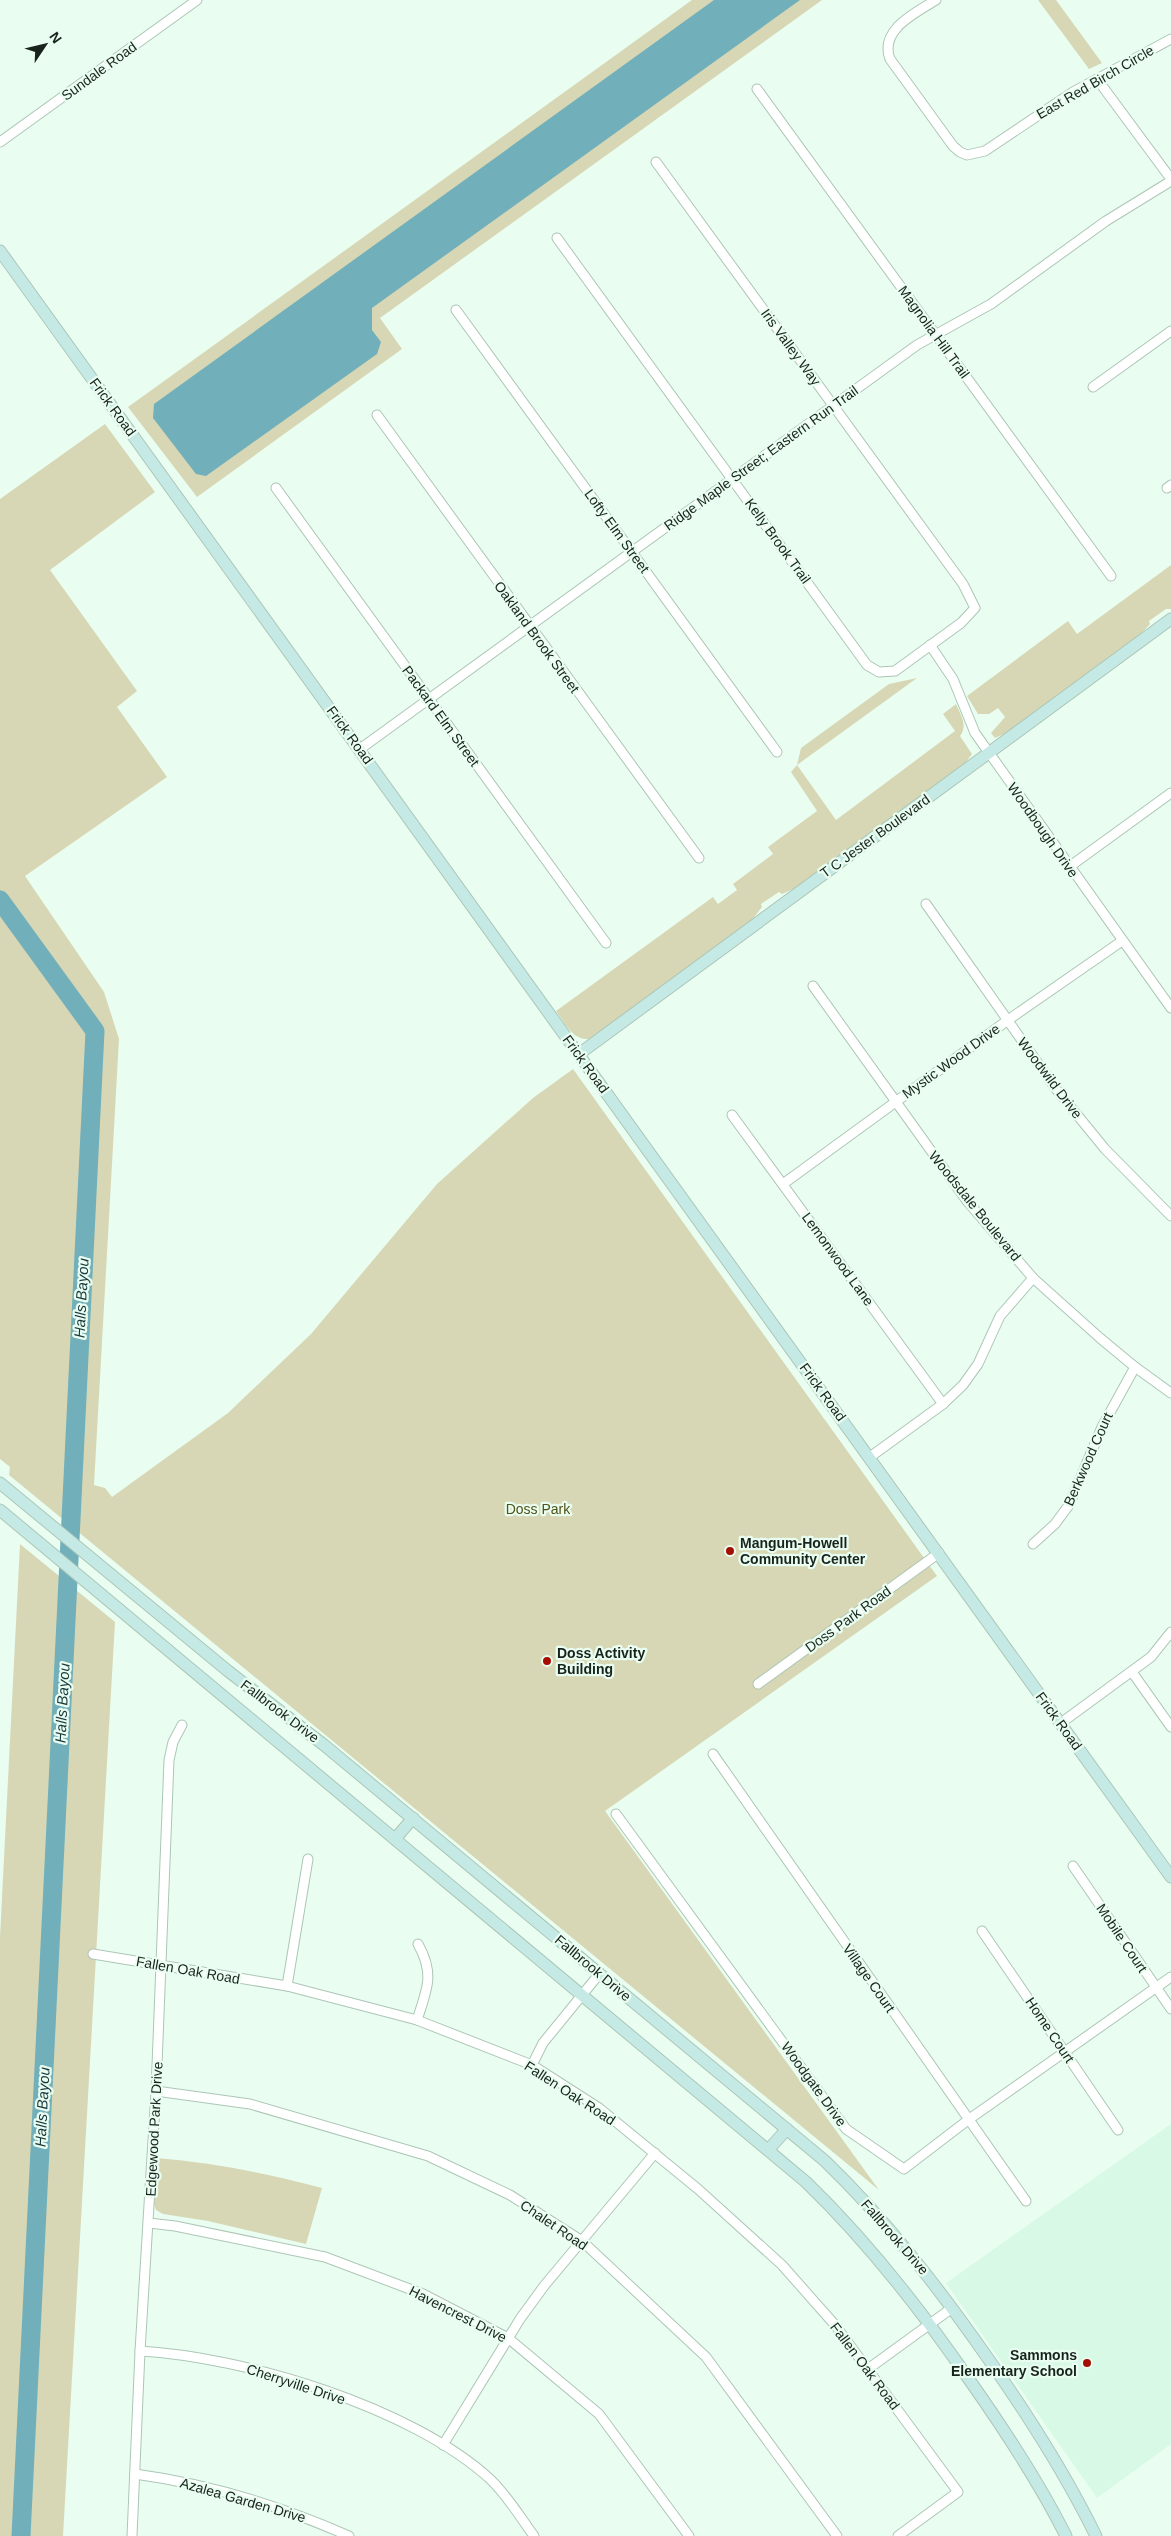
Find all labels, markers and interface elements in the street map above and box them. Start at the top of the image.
north arrow [20,20,70,70]
text: N [46,29,65,46]
street label: Sundale Road [58,38,140,104]
street label: East Red Birch Circle [1033,42,1157,122]
street label: Magnolia Hill Trail [895,283,973,381]
street label: Iris Valley Way [758,305,824,389]
street label: Frick Road [87,375,139,439]
street label: Ridge Maple Street; Eastern Run Trail [661,382,861,534]
street label: Lofty Elm Street [581,486,653,576]
street label: Kelly Brook Trail [742,495,814,587]
street label: Oakland Brook Street [491,578,583,696]
street label: Packard Elm Street [399,663,483,770]
street label: Frick Road [324,703,376,767]
street label: Woodbough Drive [1004,780,1082,881]
street label: T C Jester Boulevard [817,791,933,881]
street label: Mystic Wood Drive [899,1020,1003,1102]
street label: Frick Road [560,1032,612,1096]
street label: Woodwild Drive [1014,1034,1086,1122]
street label: Woodsdale Boulevard [926,1148,1024,1264]
street label: Lemonwood Lane [799,1209,877,1309]
water label: Halls Bayou [70,1257,92,1338]
street label: Frick Road [797,1360,849,1424]
street label: Berkwood Court [1060,1410,1116,1508]
park label: Doss Park [506,1501,571,1517]
place label: Mangum-Howell Community Center [740,1535,866,1567]
marker: Mangum-Howell Community Center [724,1545,736,1557]
street label: Doss Park Road [802,1583,894,1655]
place label: Doss Activity Building [557,1645,645,1677]
marker: Doss Activity Building [541,1655,553,1667]
water label: Halls Bayou [51,1662,73,1743]
street label: Fallbrook Drive [238,1676,323,1746]
street label: Frick Road [1033,1689,1085,1753]
street label: Mobile Court [1093,1901,1151,1975]
street label: Fallbrook Drive [552,1932,634,2005]
street label: Village Court [840,1941,899,2015]
street label: Fallen Oak Road [135,1953,241,1987]
street label: Home Court [1022,1994,1078,2066]
street label: Woodgate Drive [778,2039,850,2129]
street label: Fallen Oak Road [522,2058,618,2128]
street label: Edgewood Park Drive [142,2061,166,2197]
water label: Halls Bayou [31,2066,53,2147]
street label: Fallbrook Drive [858,2196,932,2278]
street label: Chalet Road [517,2197,591,2253]
street label: Havencrest Drive [407,2282,510,2346]
street label: Fallen Oak Road [827,2319,903,2413]
place label: Sammons Elementary School [951,2347,1077,2379]
marker: Sammons Elementary School [1081,2357,1093,2369]
street label: Cherryville Drive [245,2361,348,2408]
street label: Azalea Garden Drive [178,2474,308,2526]

